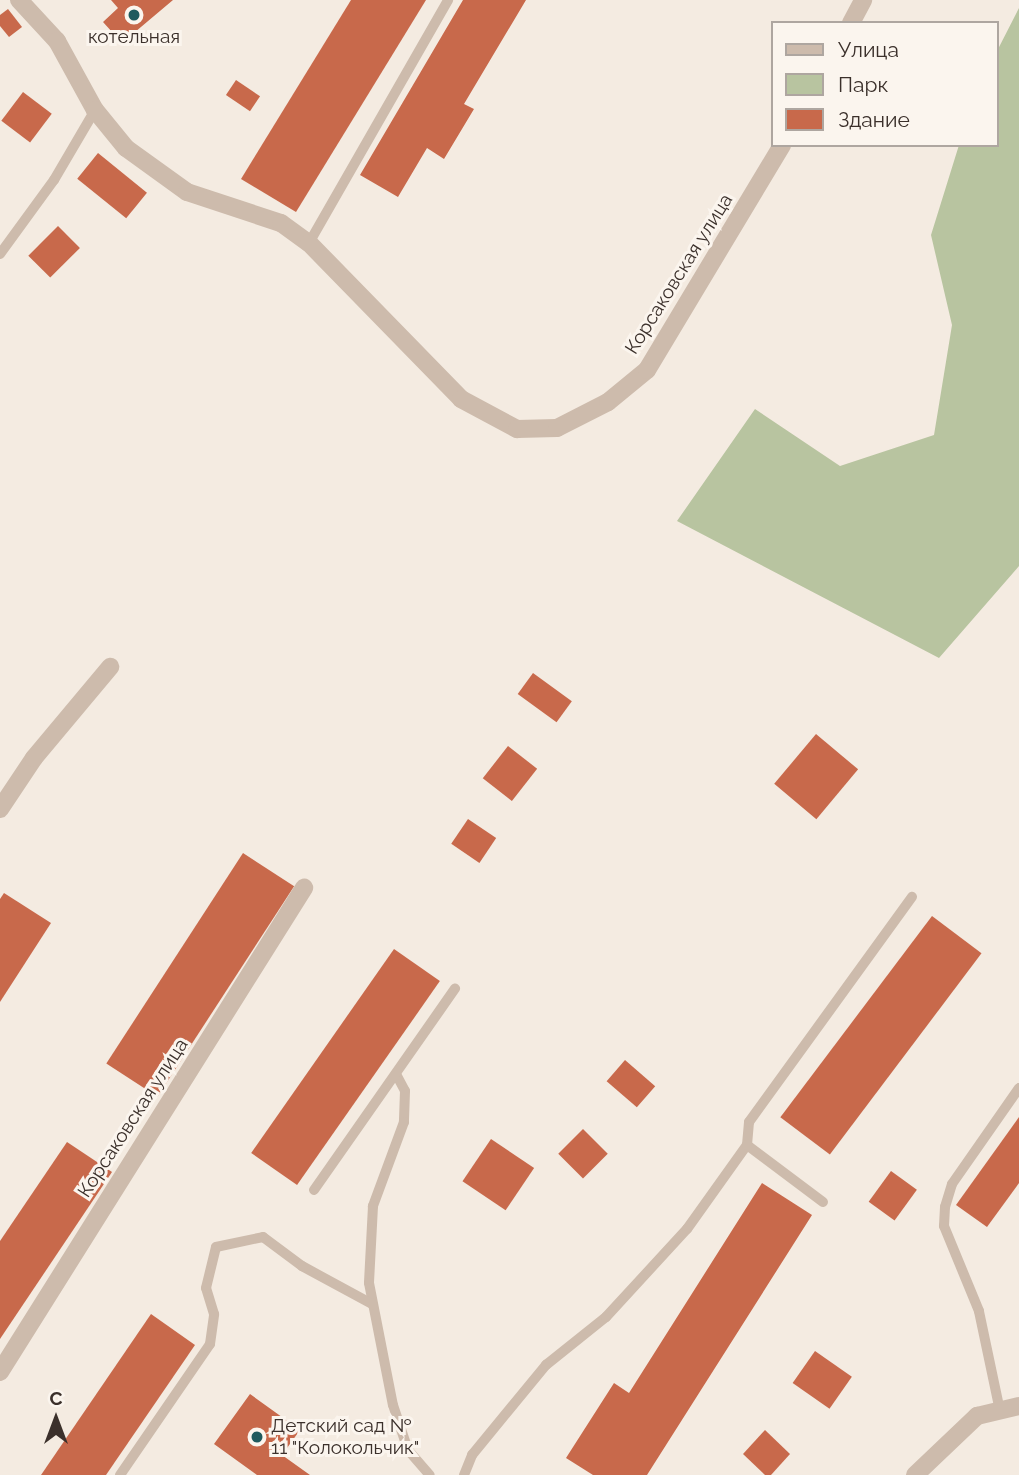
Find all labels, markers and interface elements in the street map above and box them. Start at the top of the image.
marker: котельная [126,7,142,23]
legend [771,21,998,147]
place label: котельная [88,26,180,48]
text: Улица [838,37,899,62]
text: Парк [838,72,888,97]
text: Здание [838,107,910,132]
street label: Корсаковская улица [620,189,738,359]
street label: Корсаковская улица [73,1034,193,1202]
north arrow [21,1384,91,1454]
text: С [49,1387,63,1409]
place label: Детский сад № 11 "Колокольчик" [271,1415,420,1459]
marker: Детский сад № 11 "Колокольчик" [249,1429,265,1445]

